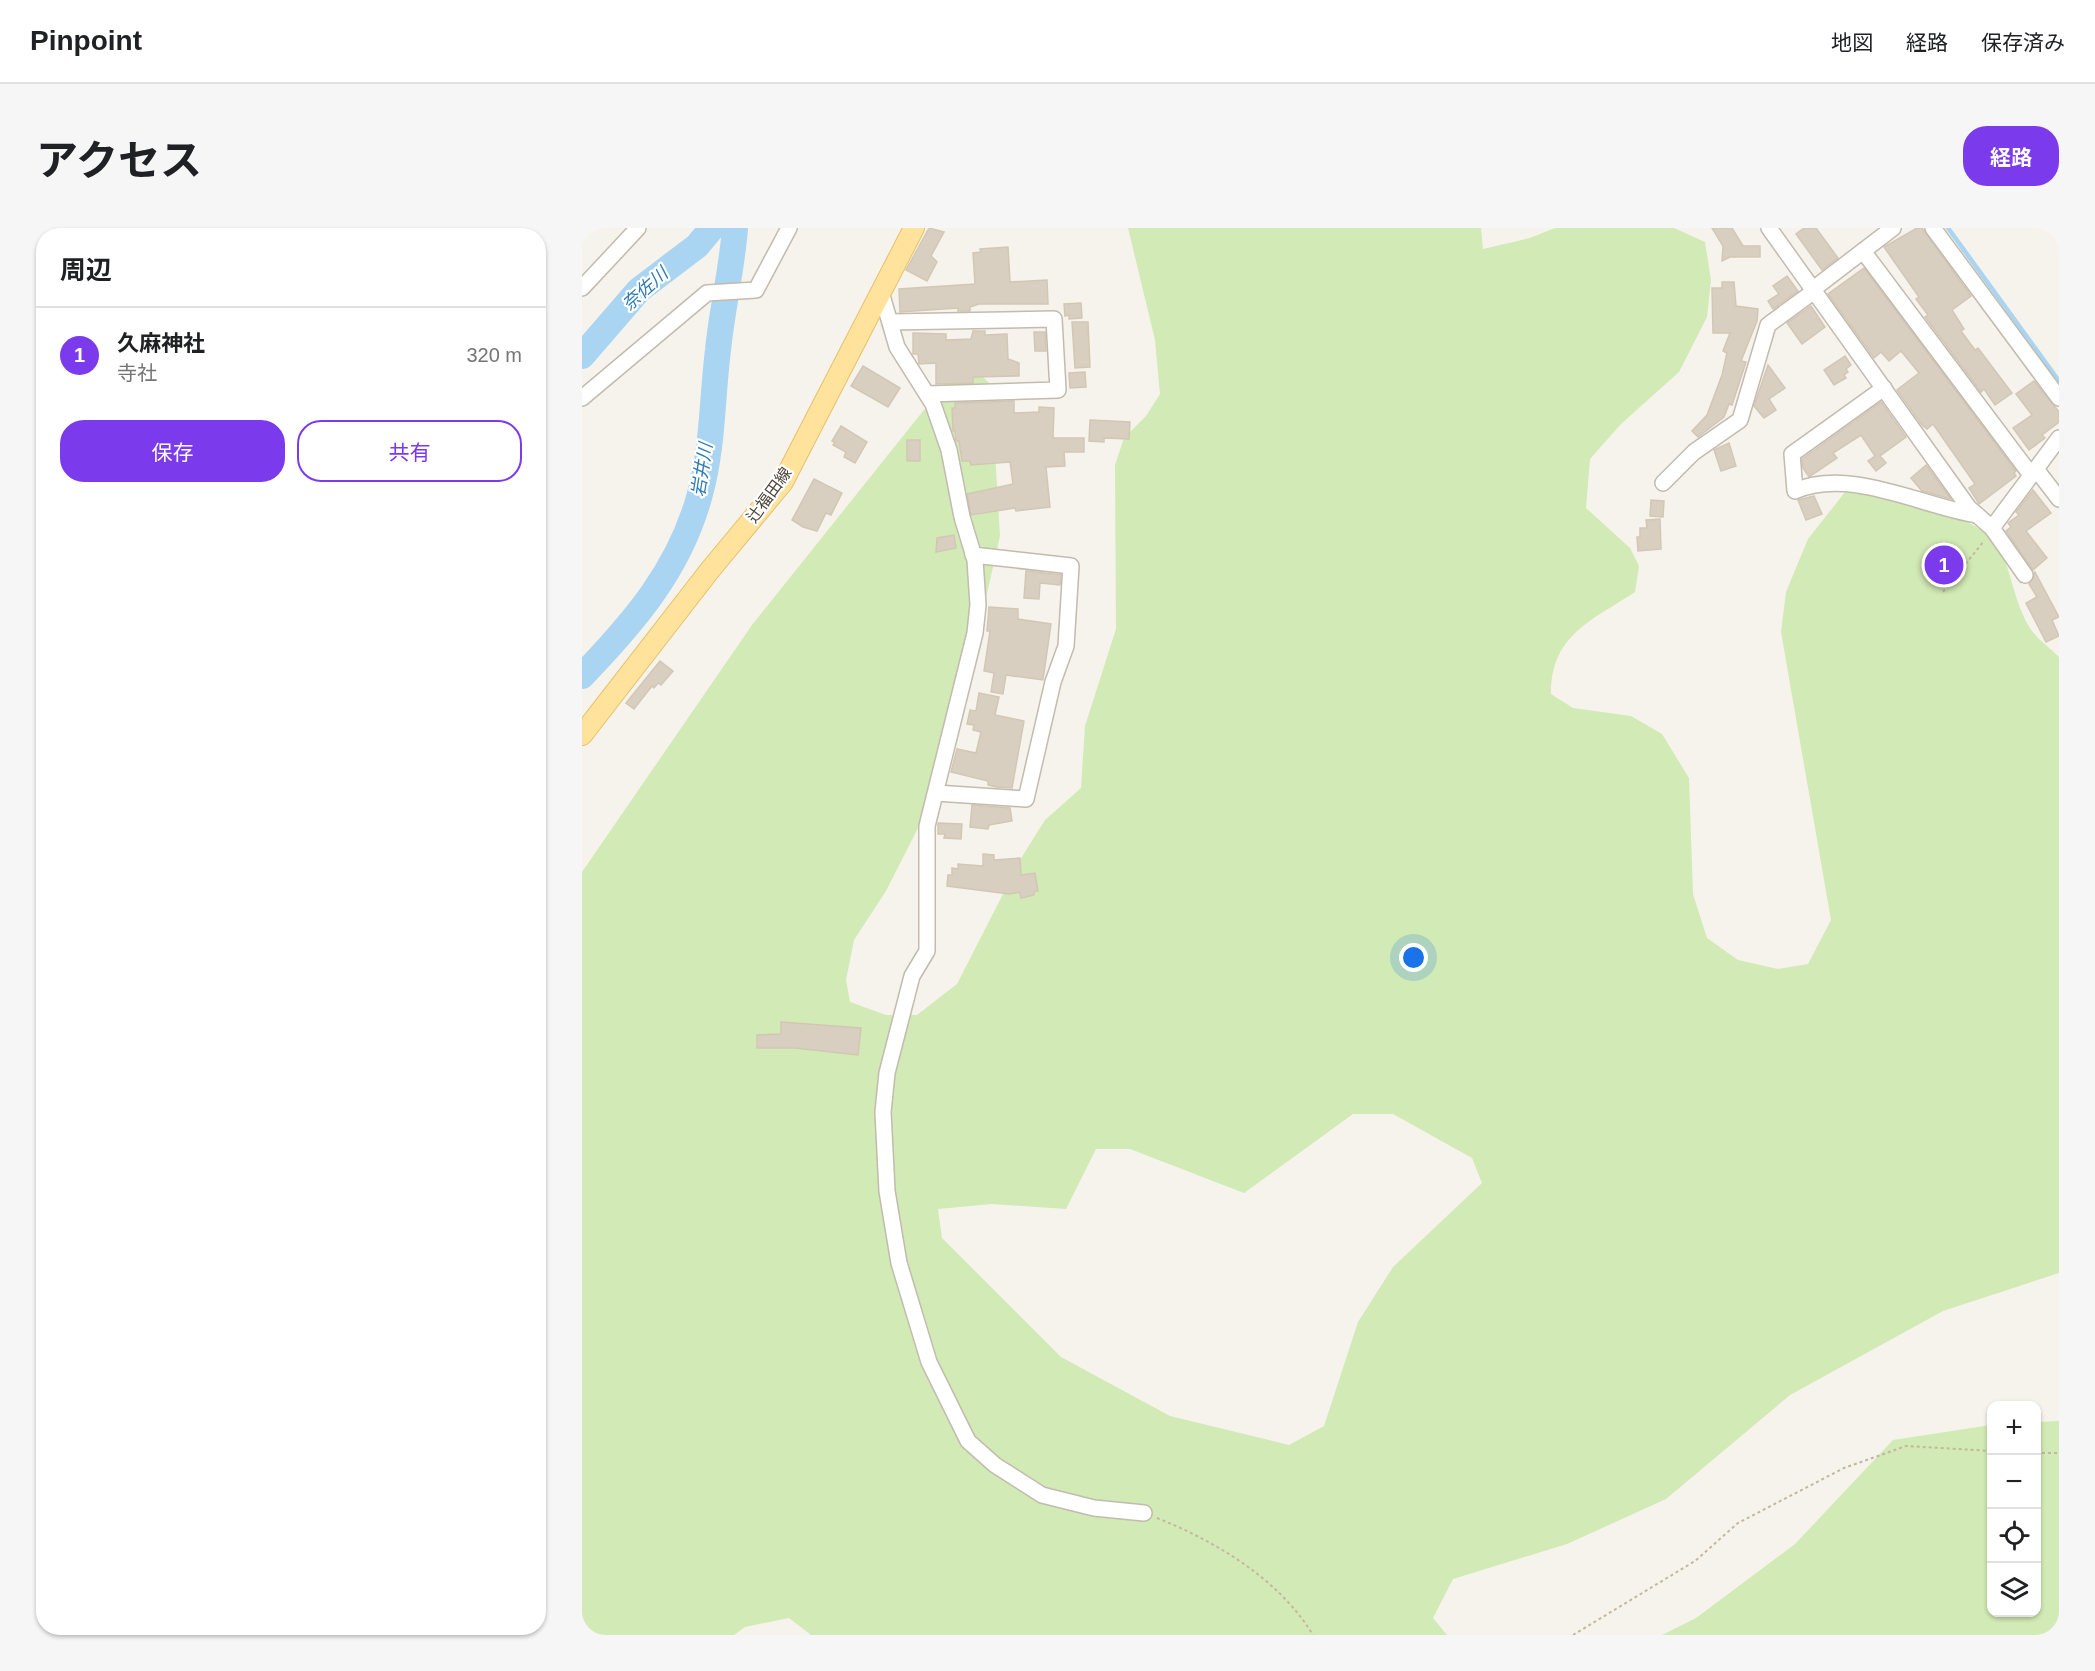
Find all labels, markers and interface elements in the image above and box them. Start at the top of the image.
text: Pinpoint [30,25,142,56]
text: 地図 [1831,31,1873,54]
text: 経路 [1906,31,1948,54]
text: 保存済み [1981,31,2065,54]
button: 経路 [1963,126,2059,186]
text: アクセス [36,137,202,184]
text: 周辺 [60,255,112,285]
water label: 奈佐川 [618,262,673,314]
text: 久麻神社 [117,331,205,356]
text: 1 [74,344,85,366]
text: 320 m [466,344,522,366]
text: 寺社 [117,362,157,384]
button: 保存 [60,420,285,482]
button: 共有 [297,420,522,482]
water label: 岩井川 [688,440,716,498]
street label: 辻福田線 [743,464,795,526]
pin: 1 [1924,542,1964,588]
your location [1399,943,1428,972]
map controls [1987,1401,2041,1617]
button: + [1987,1401,2041,1455]
button: − [1987,1455,2041,1509]
button: locate [1987,1509,2041,1563]
button: layers [1987,1563,2041,1617]

